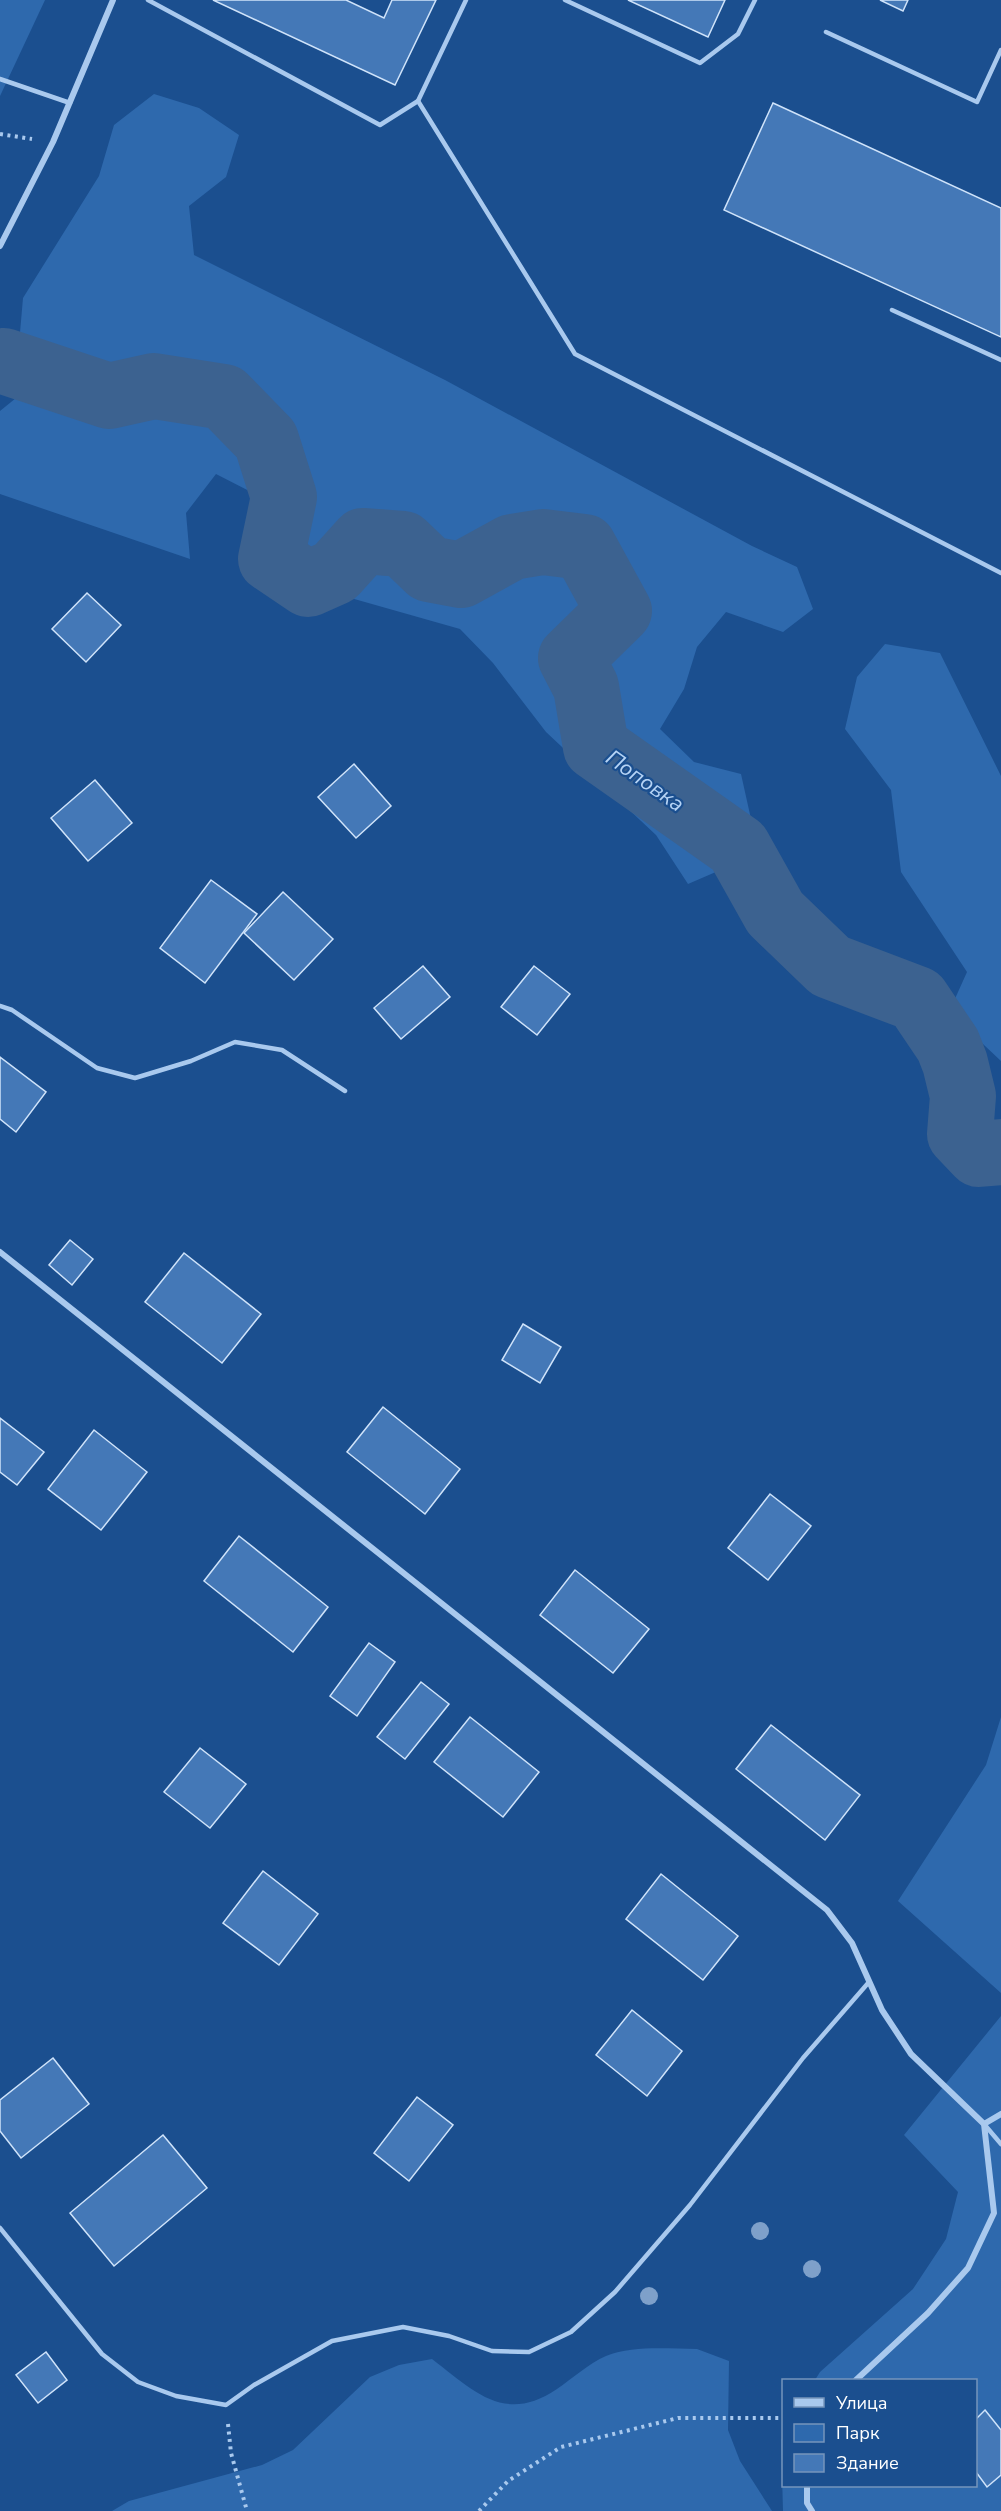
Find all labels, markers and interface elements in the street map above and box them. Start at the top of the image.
water label: Поповка [600,743,690,819]
legend [782,2379,977,2487]
text: Улица [835,2391,887,2415]
text: Парк [836,2421,880,2445]
text: Здание [836,2451,899,2475]

